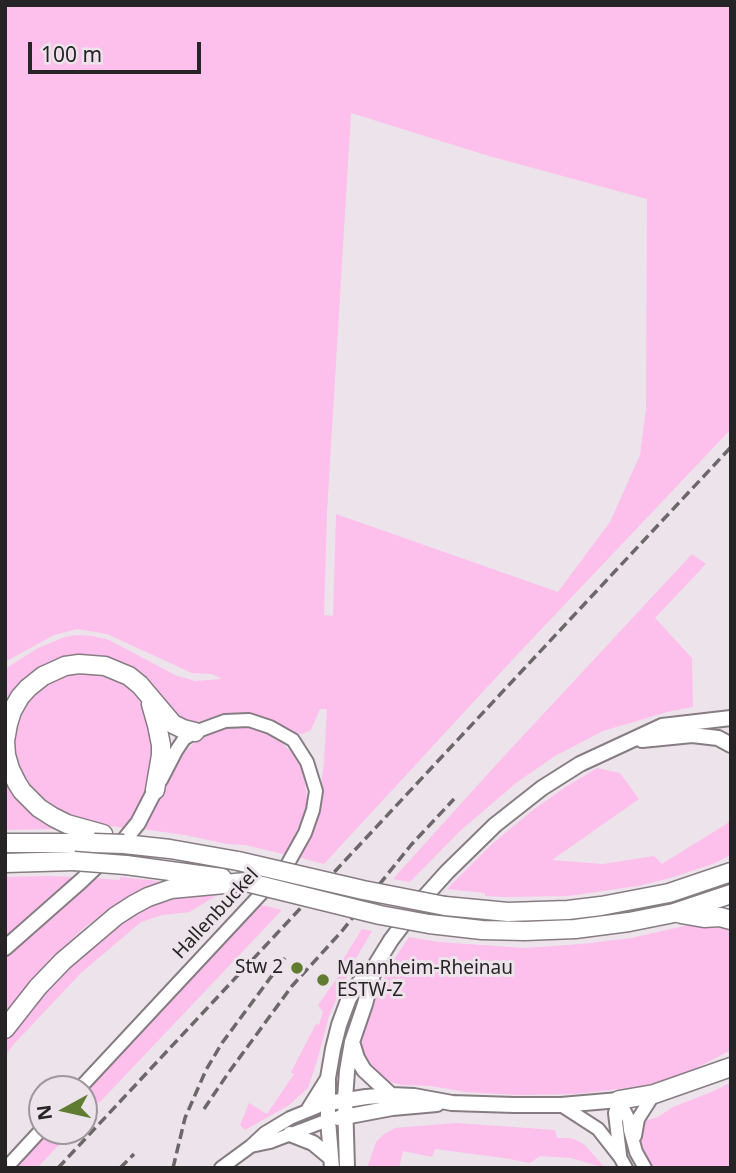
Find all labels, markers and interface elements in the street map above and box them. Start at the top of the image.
scale bar [32,28,205,72]
text: 100 m [41,40,102,68]
street label: Hallenbuckel [168,864,264,964]
place label: Stw 2 [235,957,283,979]
place label: Mannheim-Rheinau ESTW-Z [337,958,513,1002]
marker: Stw 2 [289,960,305,976]
marker: Mannheim-Rheinau ESTW-Z [315,972,331,988]
north arrow [28,1075,98,1145]
text: N [30,1103,58,1122]

